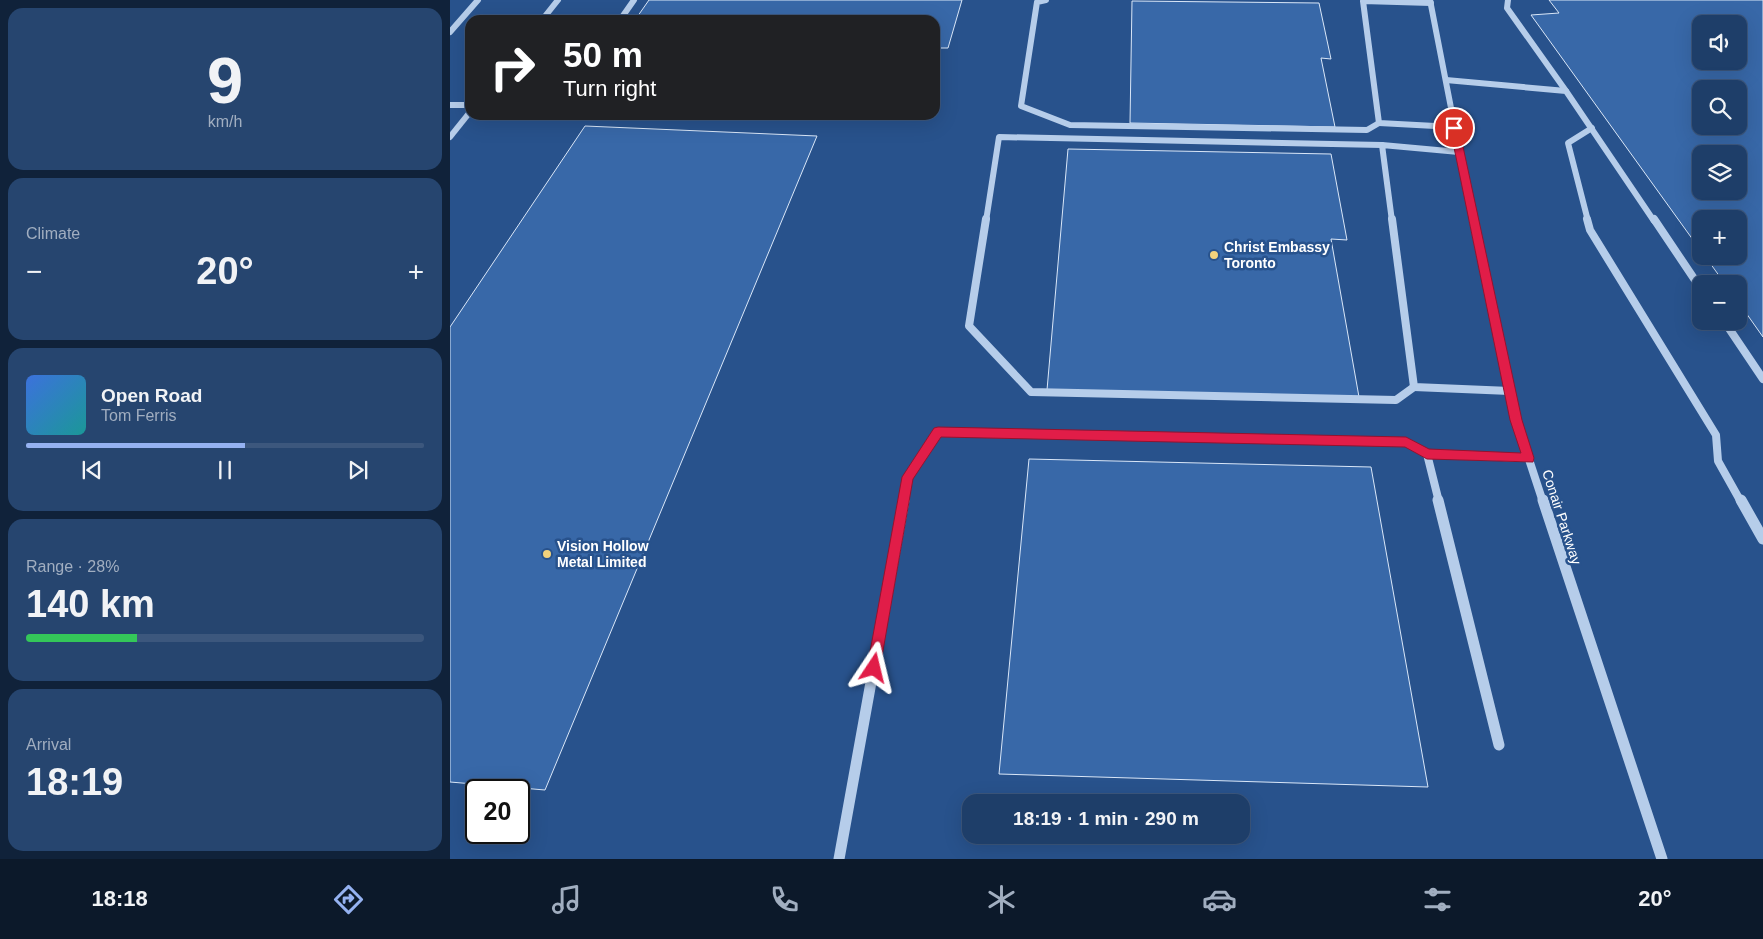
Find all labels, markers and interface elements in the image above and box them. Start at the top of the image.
map controls [1692,15,1747,330]
button: sound [1692,15,1747,70]
icon: right [480,35,545,100]
text: 50 m [563,35,643,74]
text: 9 [207,44,243,117]
text: Turn right [563,76,656,101]
button: search [1692,80,1747,135]
pin [1433,107,1475,149]
text: km/h [208,113,242,130]
icon: arrive [1440,114,1468,142]
button: layers [1692,145,1747,200]
button: + [1692,210,1747,265]
text: Climate [26,225,80,242]
place label: Christ Embassy Toronto [1224,239,1330,271]
marker: Christ Embassy Toronto [1208,249,1220,261]
text: 20° [196,250,254,292]
text: − [26,256,42,287]
text: + [408,256,424,287]
button: − [1692,275,1747,330]
text: Open Road [101,385,202,406]
text: Tom Ferris [101,407,177,424]
icon: previous [78,456,106,484]
icon: pause [211,456,239,484]
icon: next [344,456,372,484]
street label: Conair Parkway [1539,468,1585,566]
place label: Vision Hollow Metal Limited [557,538,649,570]
marker: Vision Hollow Metal Limited [541,548,553,560]
text: Range · 28% [26,558,119,575]
text: 140 km [26,583,155,625]
position arrow [847,641,899,693]
text: Arrival [26,736,71,753]
text: 18:19 [26,761,123,803]
speed limit sign: 20 [465,779,530,844]
text: 18:19 · 1 min · 290 m [1013,808,1199,829]
icon: directions [331,882,366,917]
icon: music [549,882,584,917]
icon: phone [767,882,802,917]
icon: climate [984,882,1019,917]
icon: car [1202,882,1237,917]
icon: filters [1420,882,1455,917]
text: 18:18 [91,886,148,911]
text: 20° [1638,886,1671,911]

